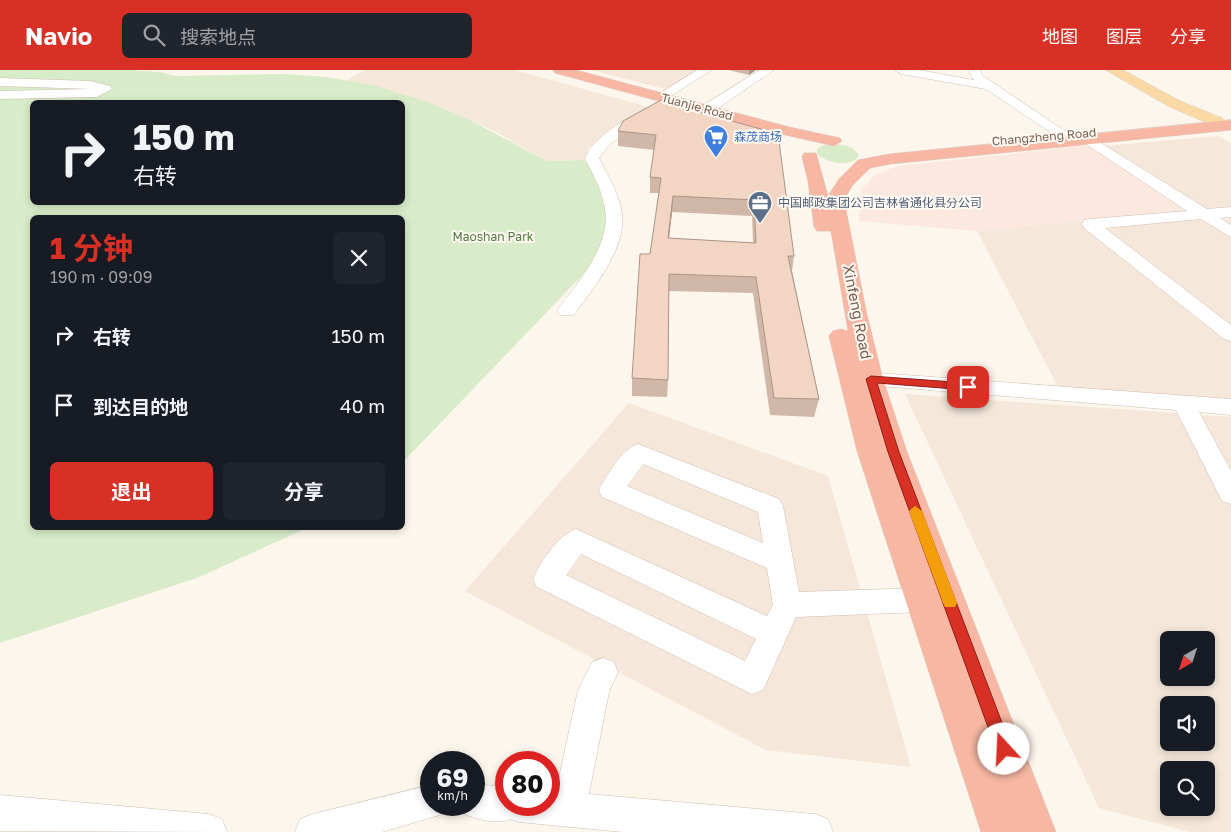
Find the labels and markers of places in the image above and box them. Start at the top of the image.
supermarket icon: 森茂商场 [703,124,729,158]
place label: 森茂商场 [734,129,782,144]
office icon: 中国邮政集团公司吉林省通化县分公司 [747,190,773,224]
place label: 中国邮政集团公司吉林省通化县分公司 [778,195,982,210]
pin [947,366,989,408]

